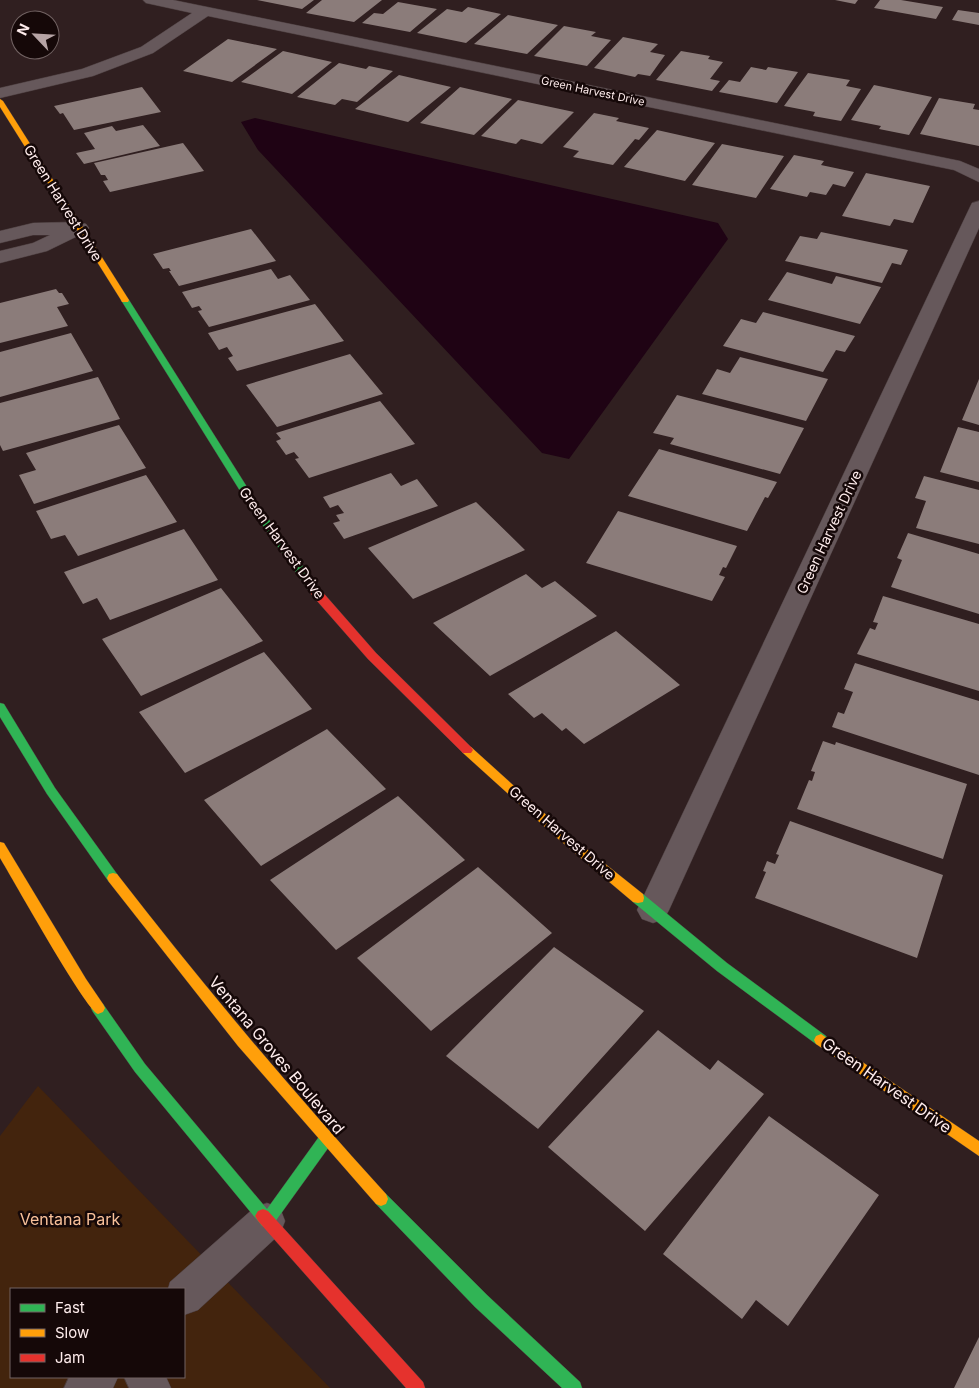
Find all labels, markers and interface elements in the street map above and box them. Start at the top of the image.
north arrow [10,10,60,60]
text: N [13,21,33,38]
street label: Green Harvest Drive [540,73,646,109]
street label: Green Harvest Drive [21,141,106,264]
street label: Green Harvest Drive [792,467,865,596]
street label: Green Harvest Drive [236,483,329,602]
street label: Green Harvest Drive [506,782,619,883]
street label: Ventana Groves Boulevard [205,972,349,1138]
street label: Green Harvest Drive [818,1033,956,1137]
park label: Ventana Park [20,1209,120,1229]
legend [10,1288,185,1378]
text: Fast [55,1298,85,1317]
text: Slow [55,1323,89,1342]
text: Jam [55,1348,85,1367]

